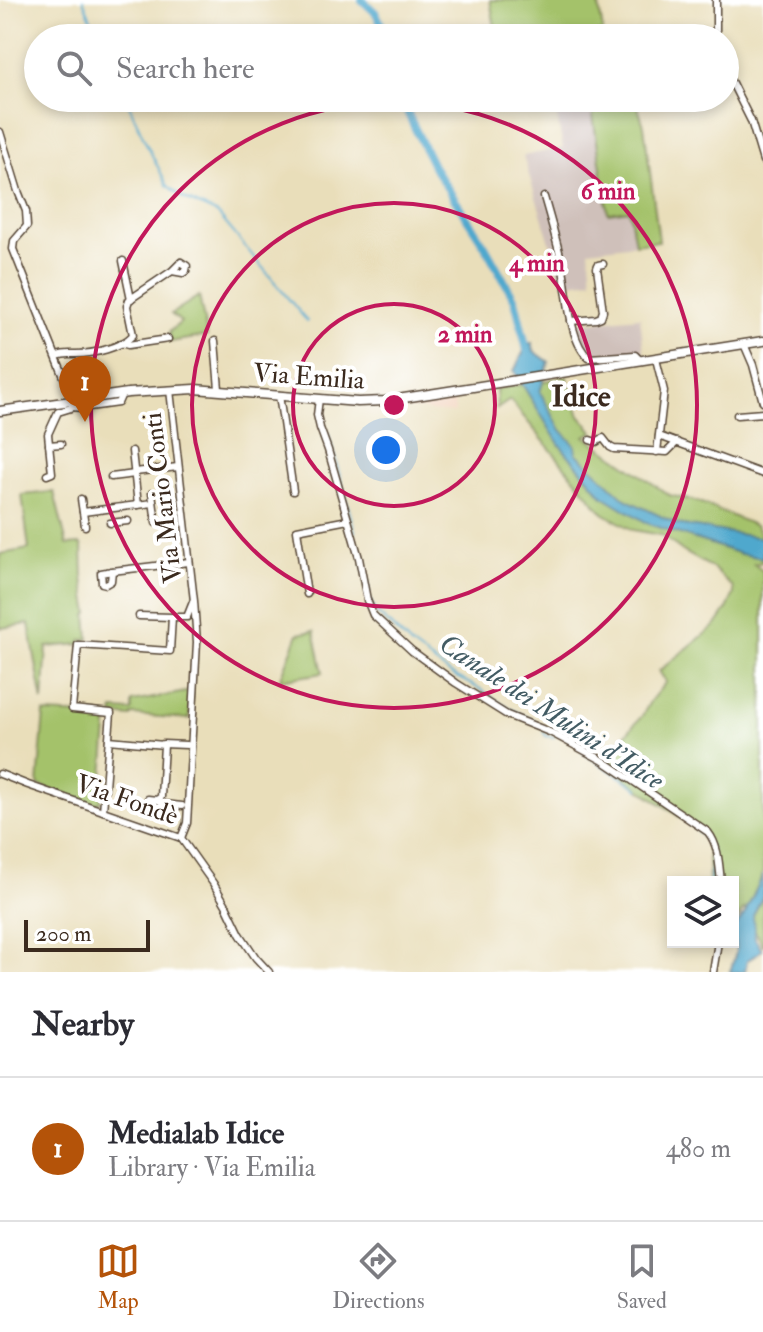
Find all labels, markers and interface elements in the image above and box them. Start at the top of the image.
search box [24,24,739,112]
icon: search [52,46,96,90]
text: Search here [116,50,255,87]
text: 6 min [581,176,636,207]
text: 4 min [508,248,565,279]
text: 2 min [438,319,493,350]
pin: 1 [59,356,111,422]
street label: Via Emilia [252,357,366,397]
district label: Idice [551,378,611,415]
centre of rings [380,391,408,419]
street label: Via Mario Conti [137,411,189,585]
your location [366,430,406,470]
water label: Canale dei Mulini d'Idice [432,627,671,798]
street label: Via Fondè [71,767,182,832]
map controls [667,876,739,948]
button: layers [667,876,739,948]
scale bar [24,916,150,952]
text: 200 m [36,920,91,948]
text: Nearby [32,1003,134,1046]
text: Medialab Idice [108,1115,284,1152]
text: 1 [53,1133,63,1165]
text: 480 m [666,1133,731,1165]
text: Library · Via Emilia [108,1152,315,1184]
tab: Map [96,1239,140,1315]
tab: Directions [332,1239,425,1315]
tab: Saved [617,1239,667,1315]

